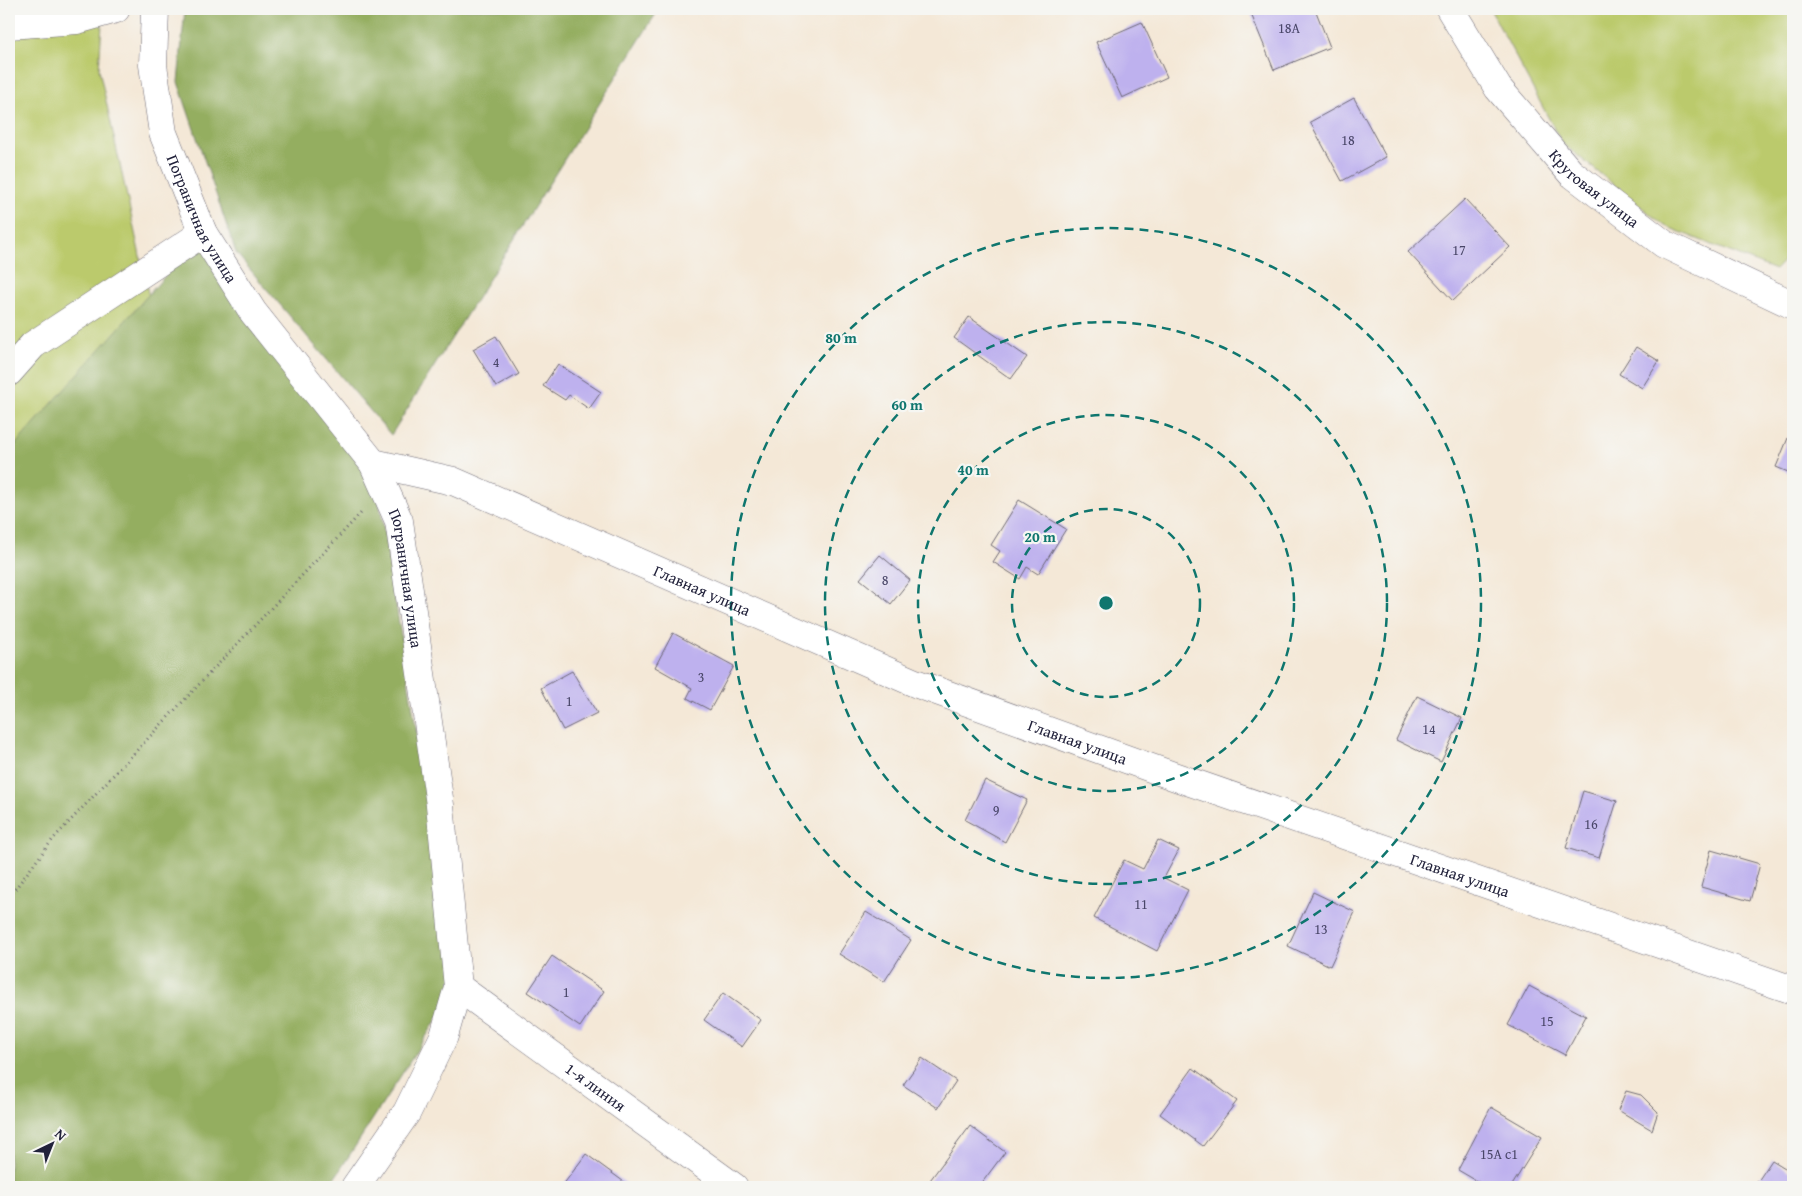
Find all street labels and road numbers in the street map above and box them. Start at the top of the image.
street label: Круговая улица [1543,144,1645,233]
street label: Пограничная улица [161,151,244,288]
street label: Пограничная улица [383,504,429,650]
street label: Главная улица [650,558,755,622]
street label: Главная улица [1025,713,1131,771]
street label: Главная улица [1407,847,1513,903]
street label: 1-я линия [560,1056,631,1117]

